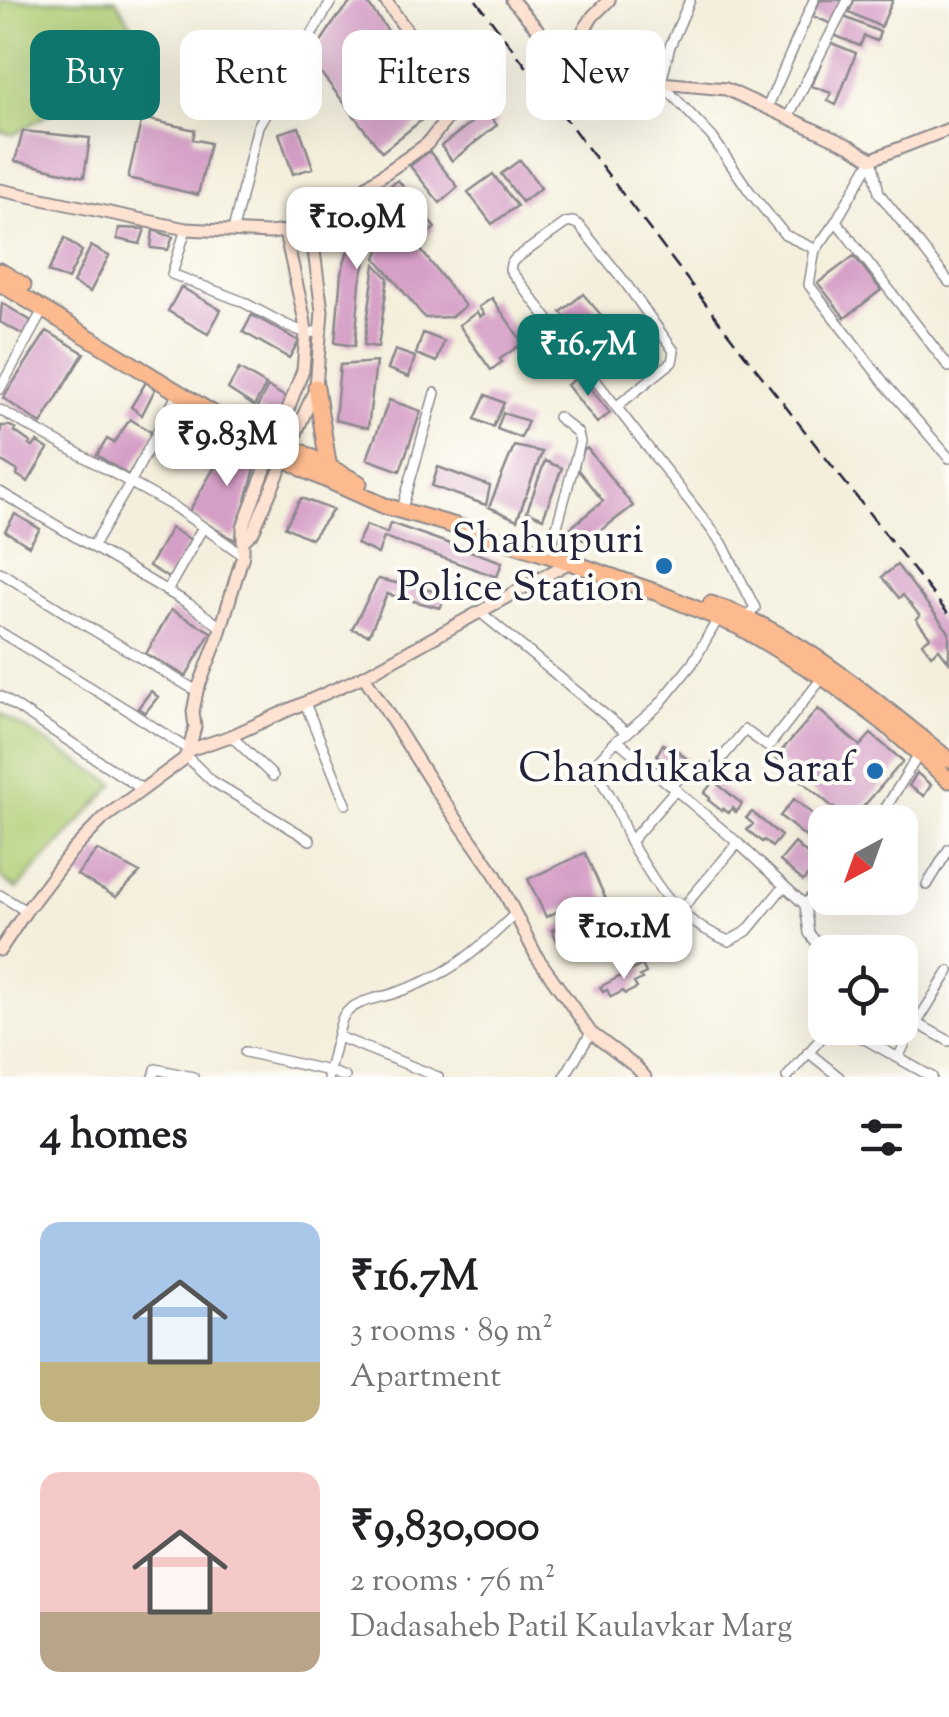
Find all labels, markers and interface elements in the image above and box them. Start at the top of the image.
chip: Buy [30,30,160,120]
chip: Rent [180,30,322,120]
chip: Filters [342,30,506,120]
chip: New [526,30,665,120]
pin: ₹10.9M [276,187,438,272]
text: ₹10.9M [308,196,406,242]
pin: ₹16.7M [507,314,669,399]
text: ₹16.7M [539,323,637,369]
pin: ₹9.83M [146,404,308,489]
text: ₹9.83M [177,413,277,459]
place label: Shahupuri Police Station [396,512,644,620]
marker: Shahupuri Police Station [653,555,675,577]
place label: Chandukaka Saraf [518,741,857,801]
marker: Chandukaka Saraf [864,760,886,782]
north arrow [808,805,918,915]
map controls [808,805,918,1045]
pin: ₹10.1M [543,897,705,982]
text: ₹10.1M [577,906,671,952]
button: locate [808,935,918,1045]
text: 4 homes [40,1107,188,1167]
icon: filters [854,1110,909,1165]
text: ₹16.7M [350,1249,478,1309]
icon: home [120,1262,240,1382]
text: 3 rooms · 89 m² [350,1309,553,1355]
text: Apartment [350,1355,501,1401]
text: ₹9,830,000 [350,1499,540,1559]
icon: home [120,1512,240,1632]
text: 2 rooms · 76 m² [350,1559,556,1605]
text: Dadasaheb Patil Kaulavkar Marg [350,1605,793,1651]

